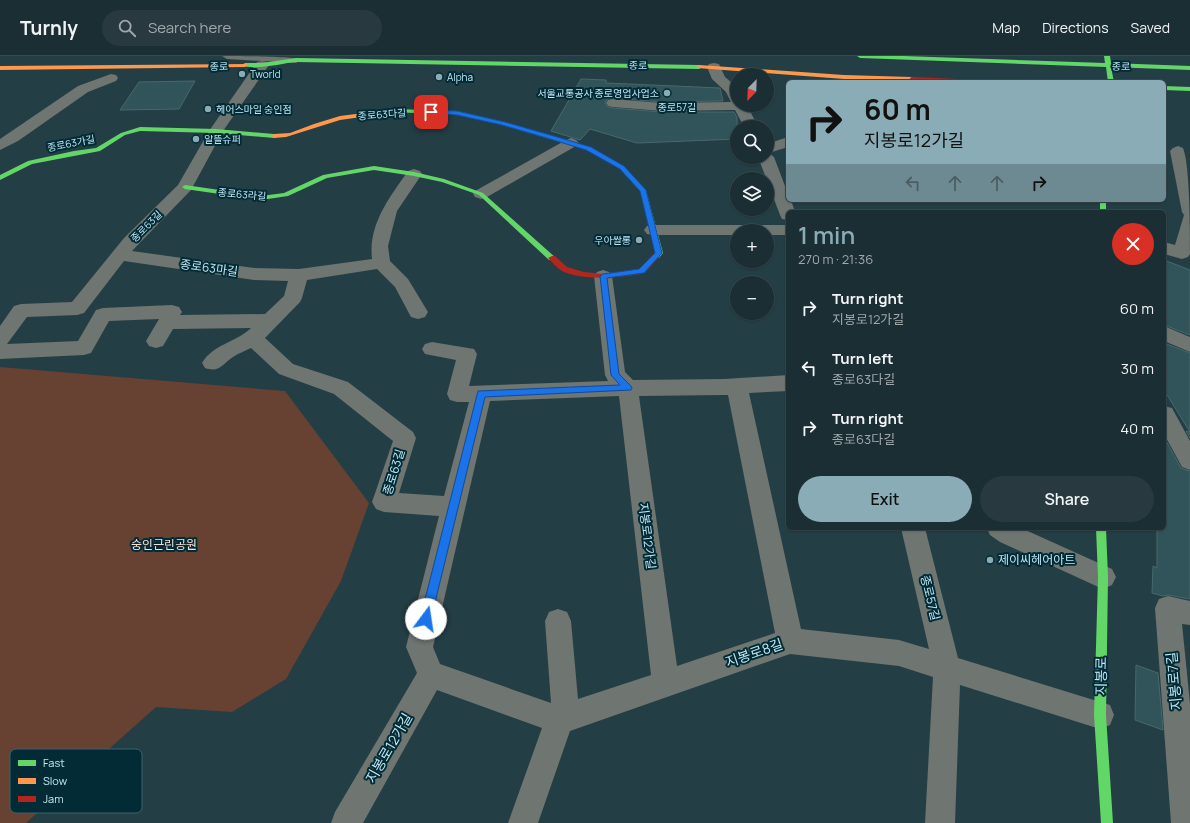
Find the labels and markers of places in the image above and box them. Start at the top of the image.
place label: Tworld [250,67,281,81]
marker: Tworld [237,69,247,79]
place label: Alpha [447,70,473,84]
marker: Alpha [434,72,444,82]
place label: 서울교통공사 종로영업사업소 [537,86,659,100]
marker: 서울교통공사 종로영업사업소 [662,88,672,98]
pin [414,95,448,129]
place label: 헤어스마일 숭인점 [216,102,292,116]
marker: 헤어스마일 숭인점 [203,104,213,114]
place label: 알뜰슈퍼 [204,132,241,146]
marker: 알뜰슈퍼 [191,134,201,144]
place label: 우아쌀롱 [594,233,631,247]
marker: 우아쌀롱 [634,235,644,245]
place label: 제이씨헤어아트 [998,551,1075,568]
marker: 제이씨헤어아트 [985,555,995,565]

